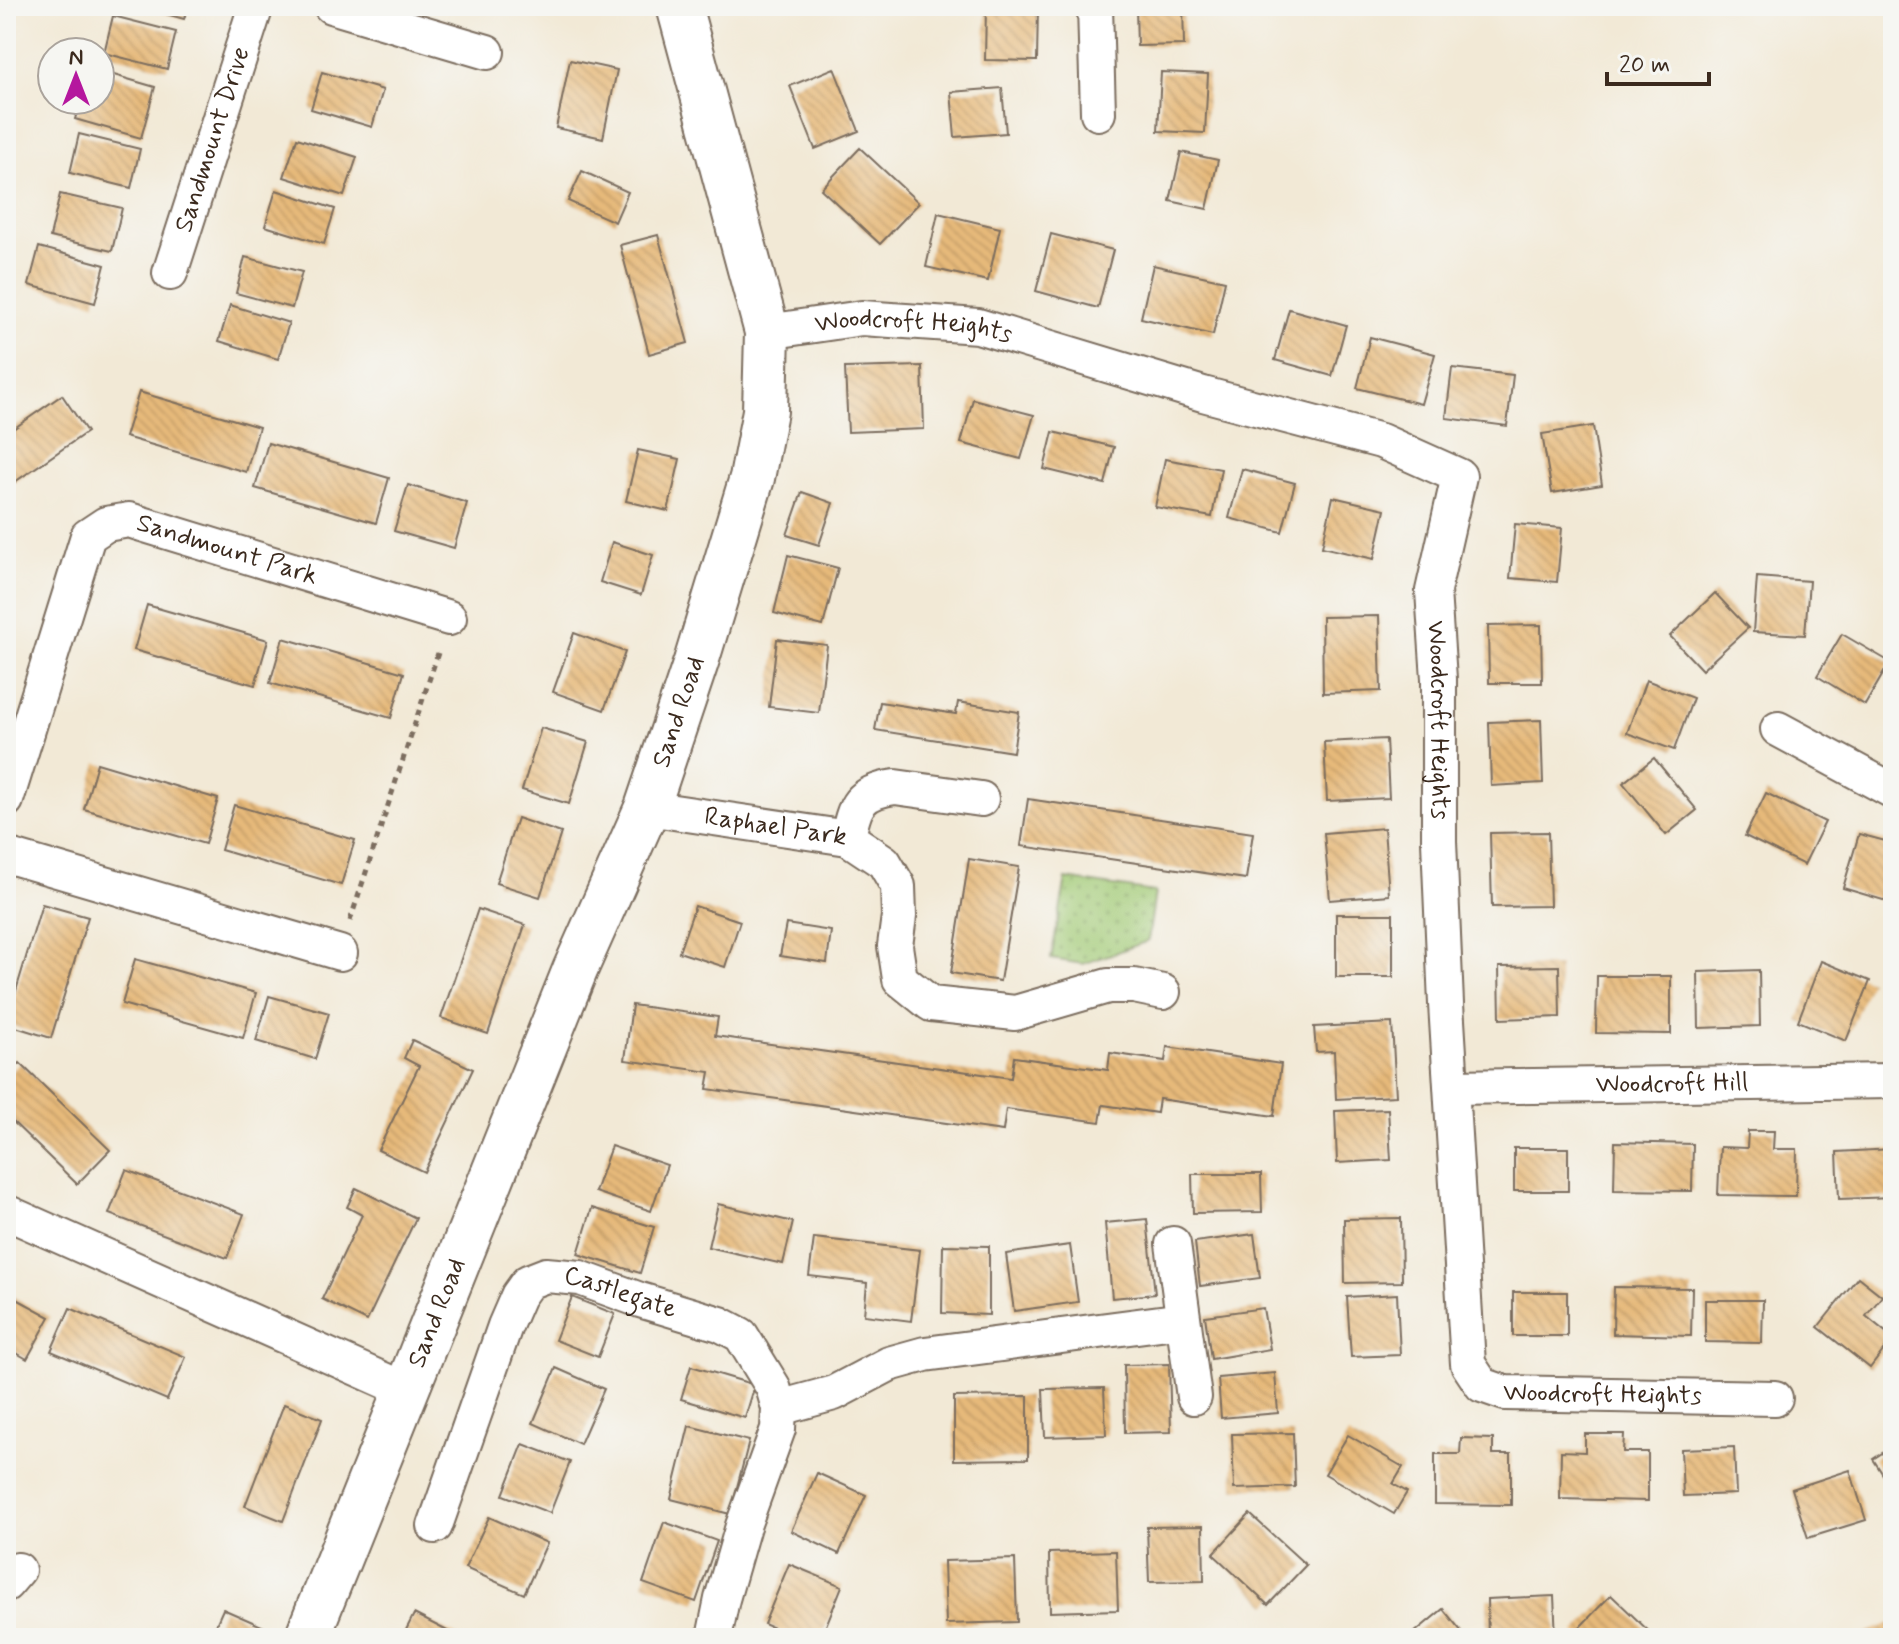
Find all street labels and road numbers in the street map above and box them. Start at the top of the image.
street label: Sandmount Drive [167,43,259,237]
street label: Woodcroft Heights [813,301,1017,352]
street label: Sandmount Park [132,506,322,594]
street label: Woodcroft Heights [1418,620,1456,819]
street label: Sand Road [645,652,714,772]
street label: Raphael Park [702,800,849,855]
street label: Woodcroft Hill [1595,1066,1749,1102]
street label: Sand Road [400,1253,475,1373]
street label: Castlegate [563,1260,681,1327]
street label: Woodcroft Heights [1503,1376,1702,1414]

